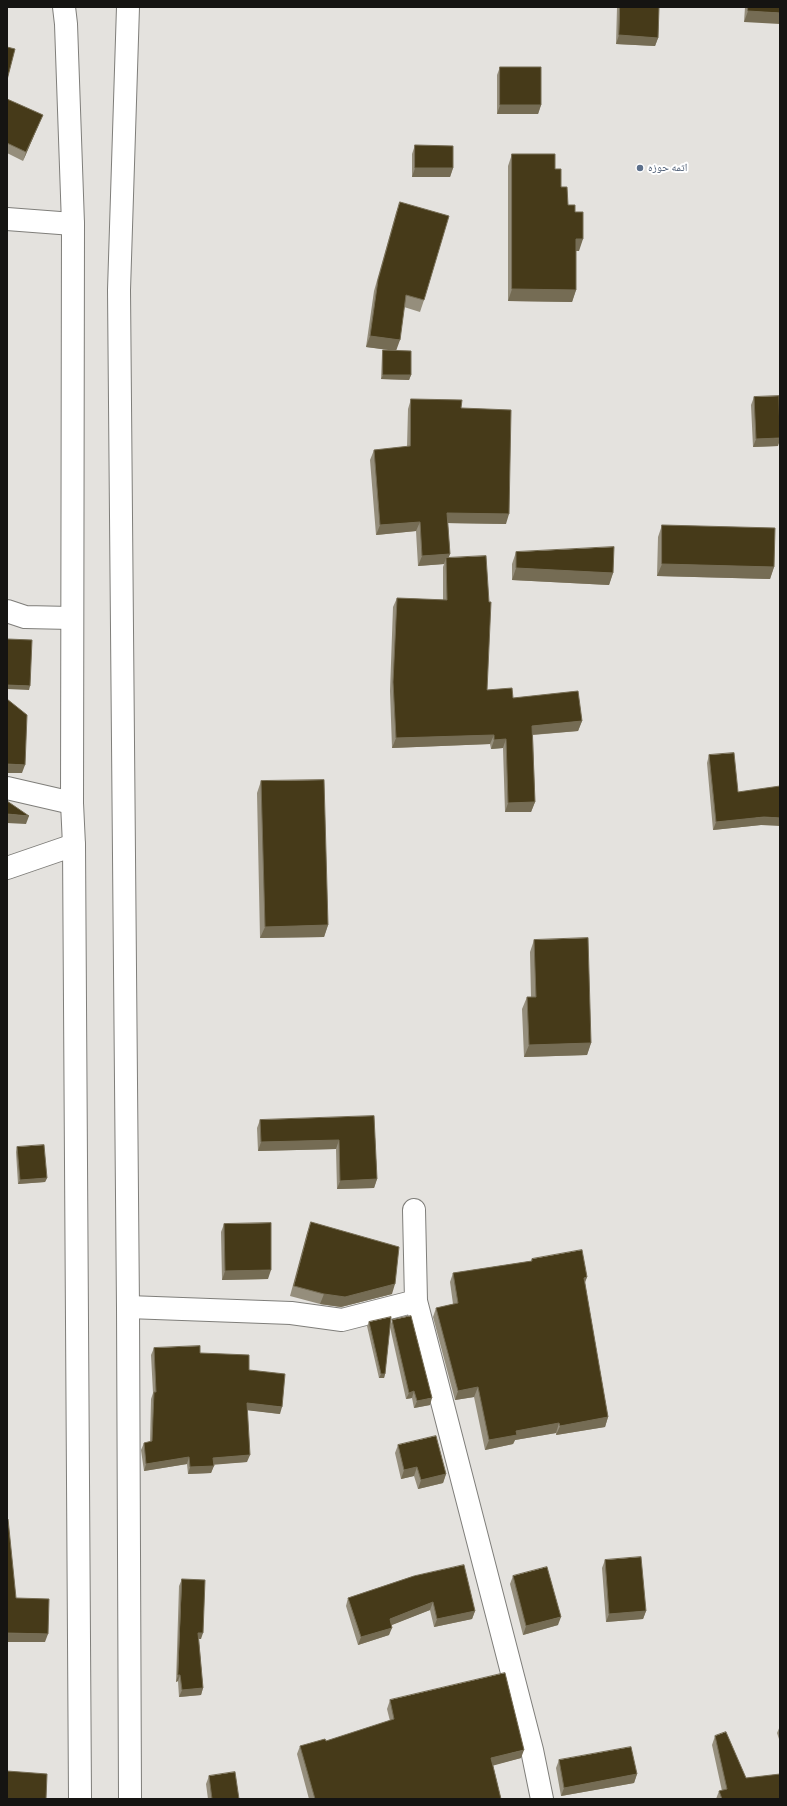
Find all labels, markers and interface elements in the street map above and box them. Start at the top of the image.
place label: اتمه حوزه [648,161,687,175]
marker: اتمه حوزه [635,163,645,173]

